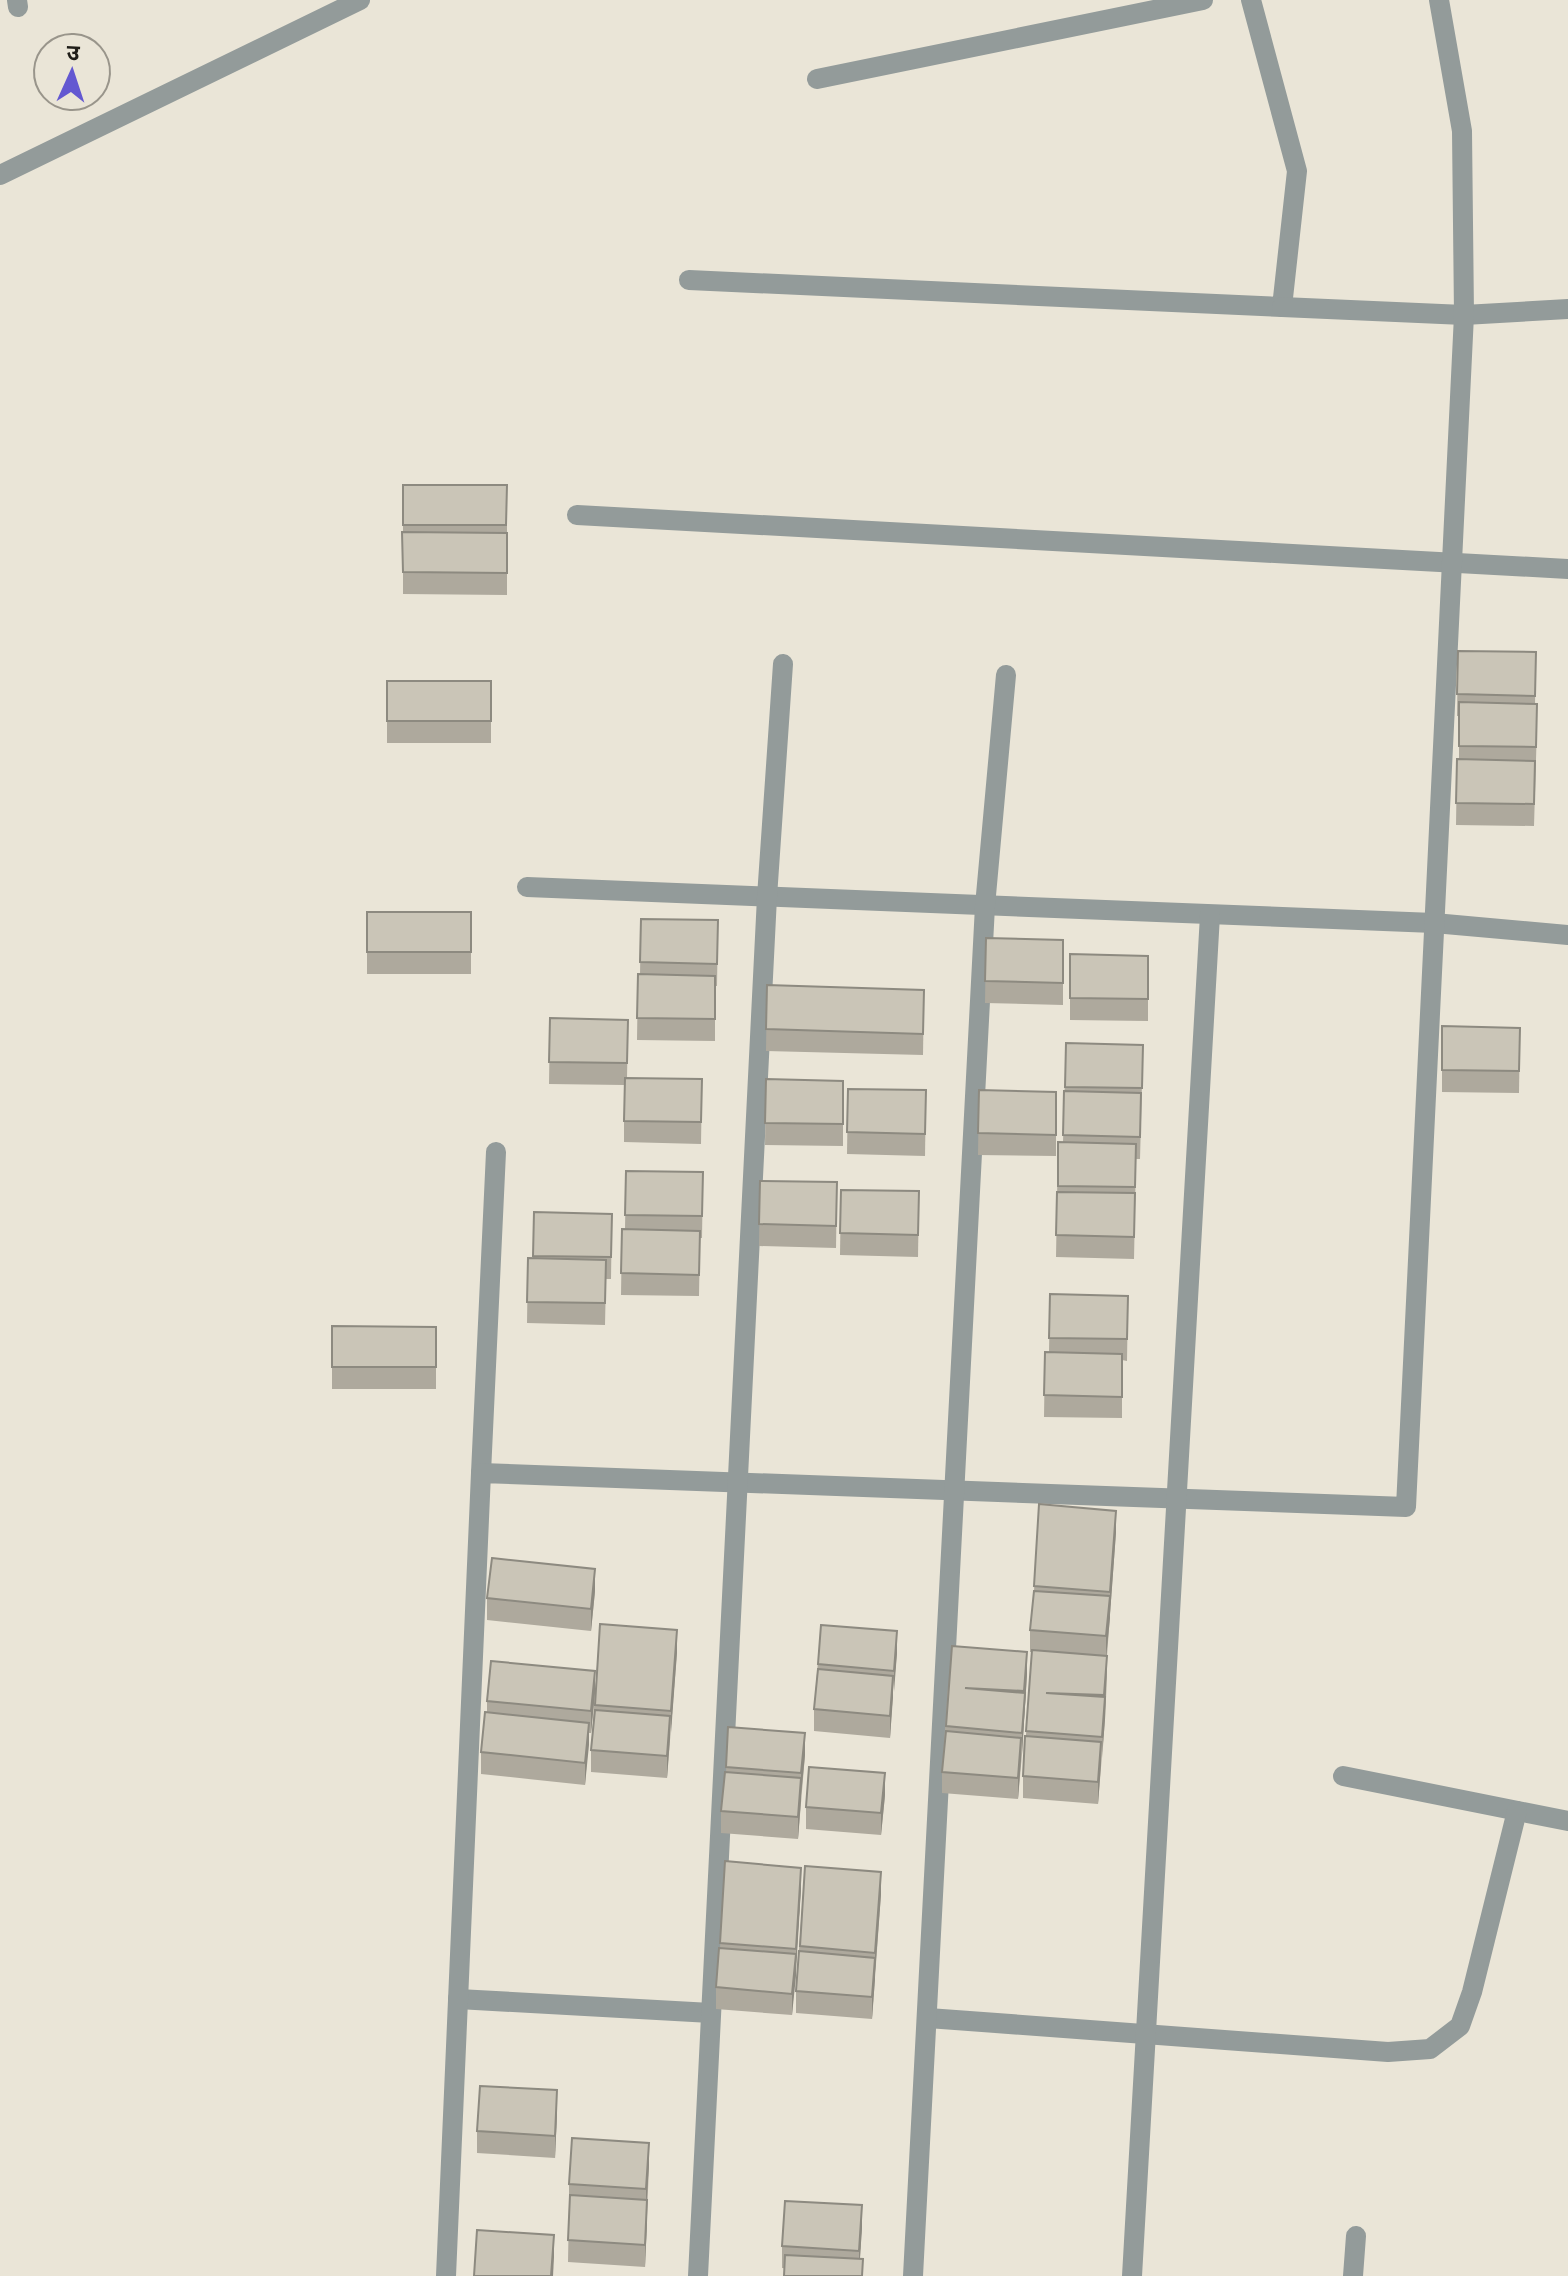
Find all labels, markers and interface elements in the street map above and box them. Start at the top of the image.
north arrow [32,32,112,112]
text: उ [66,39,81,65]

